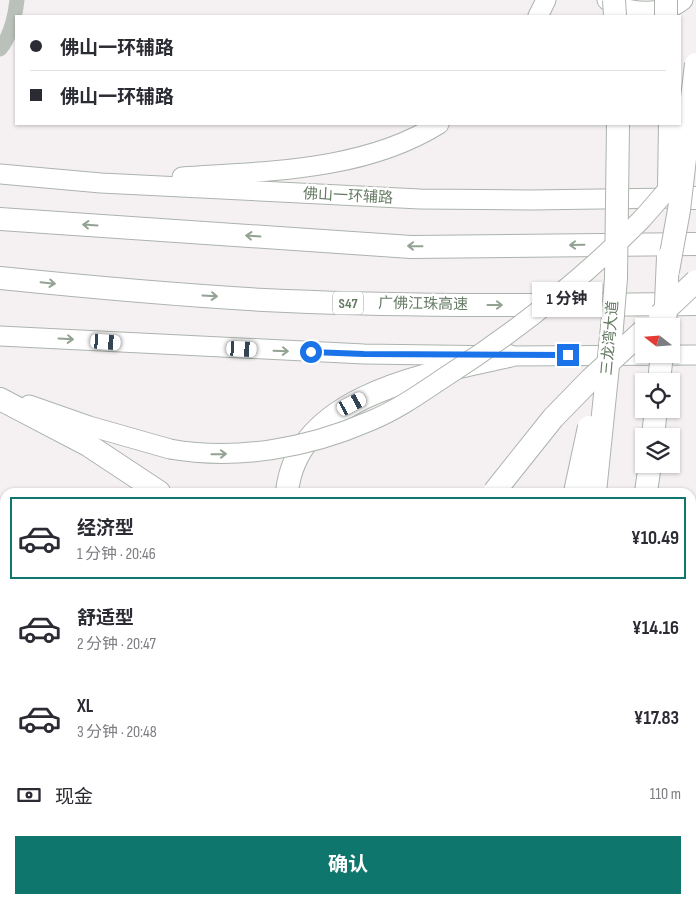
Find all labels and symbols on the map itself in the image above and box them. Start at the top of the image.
street label: 佛山一环辅路 [303,184,393,208]
one-way arrow [83,221,99,230]
one-way arrow [245,232,261,241]
one-way arrow [570,240,586,250]
one-way arrow [407,242,423,251]
one-way arrow [40,278,56,288]
callout: 1 分钟 [533,282,603,318]
one-way arrow [202,292,218,301]
road number: S47 [333,292,363,314]
street label: 广佛江珠高速 [378,294,468,314]
one-way arrow [486,300,503,310]
street label: 三龙湾大道 [597,300,623,376]
north arrow [635,318,680,362]
car [90,333,121,351]
one-way arrow [58,335,74,344]
car [226,341,257,357]
route start [300,341,322,363]
route end [557,344,579,366]
one-way arrow [273,346,289,355]
car [335,390,368,418]
one-way arrow [210,449,226,459]

